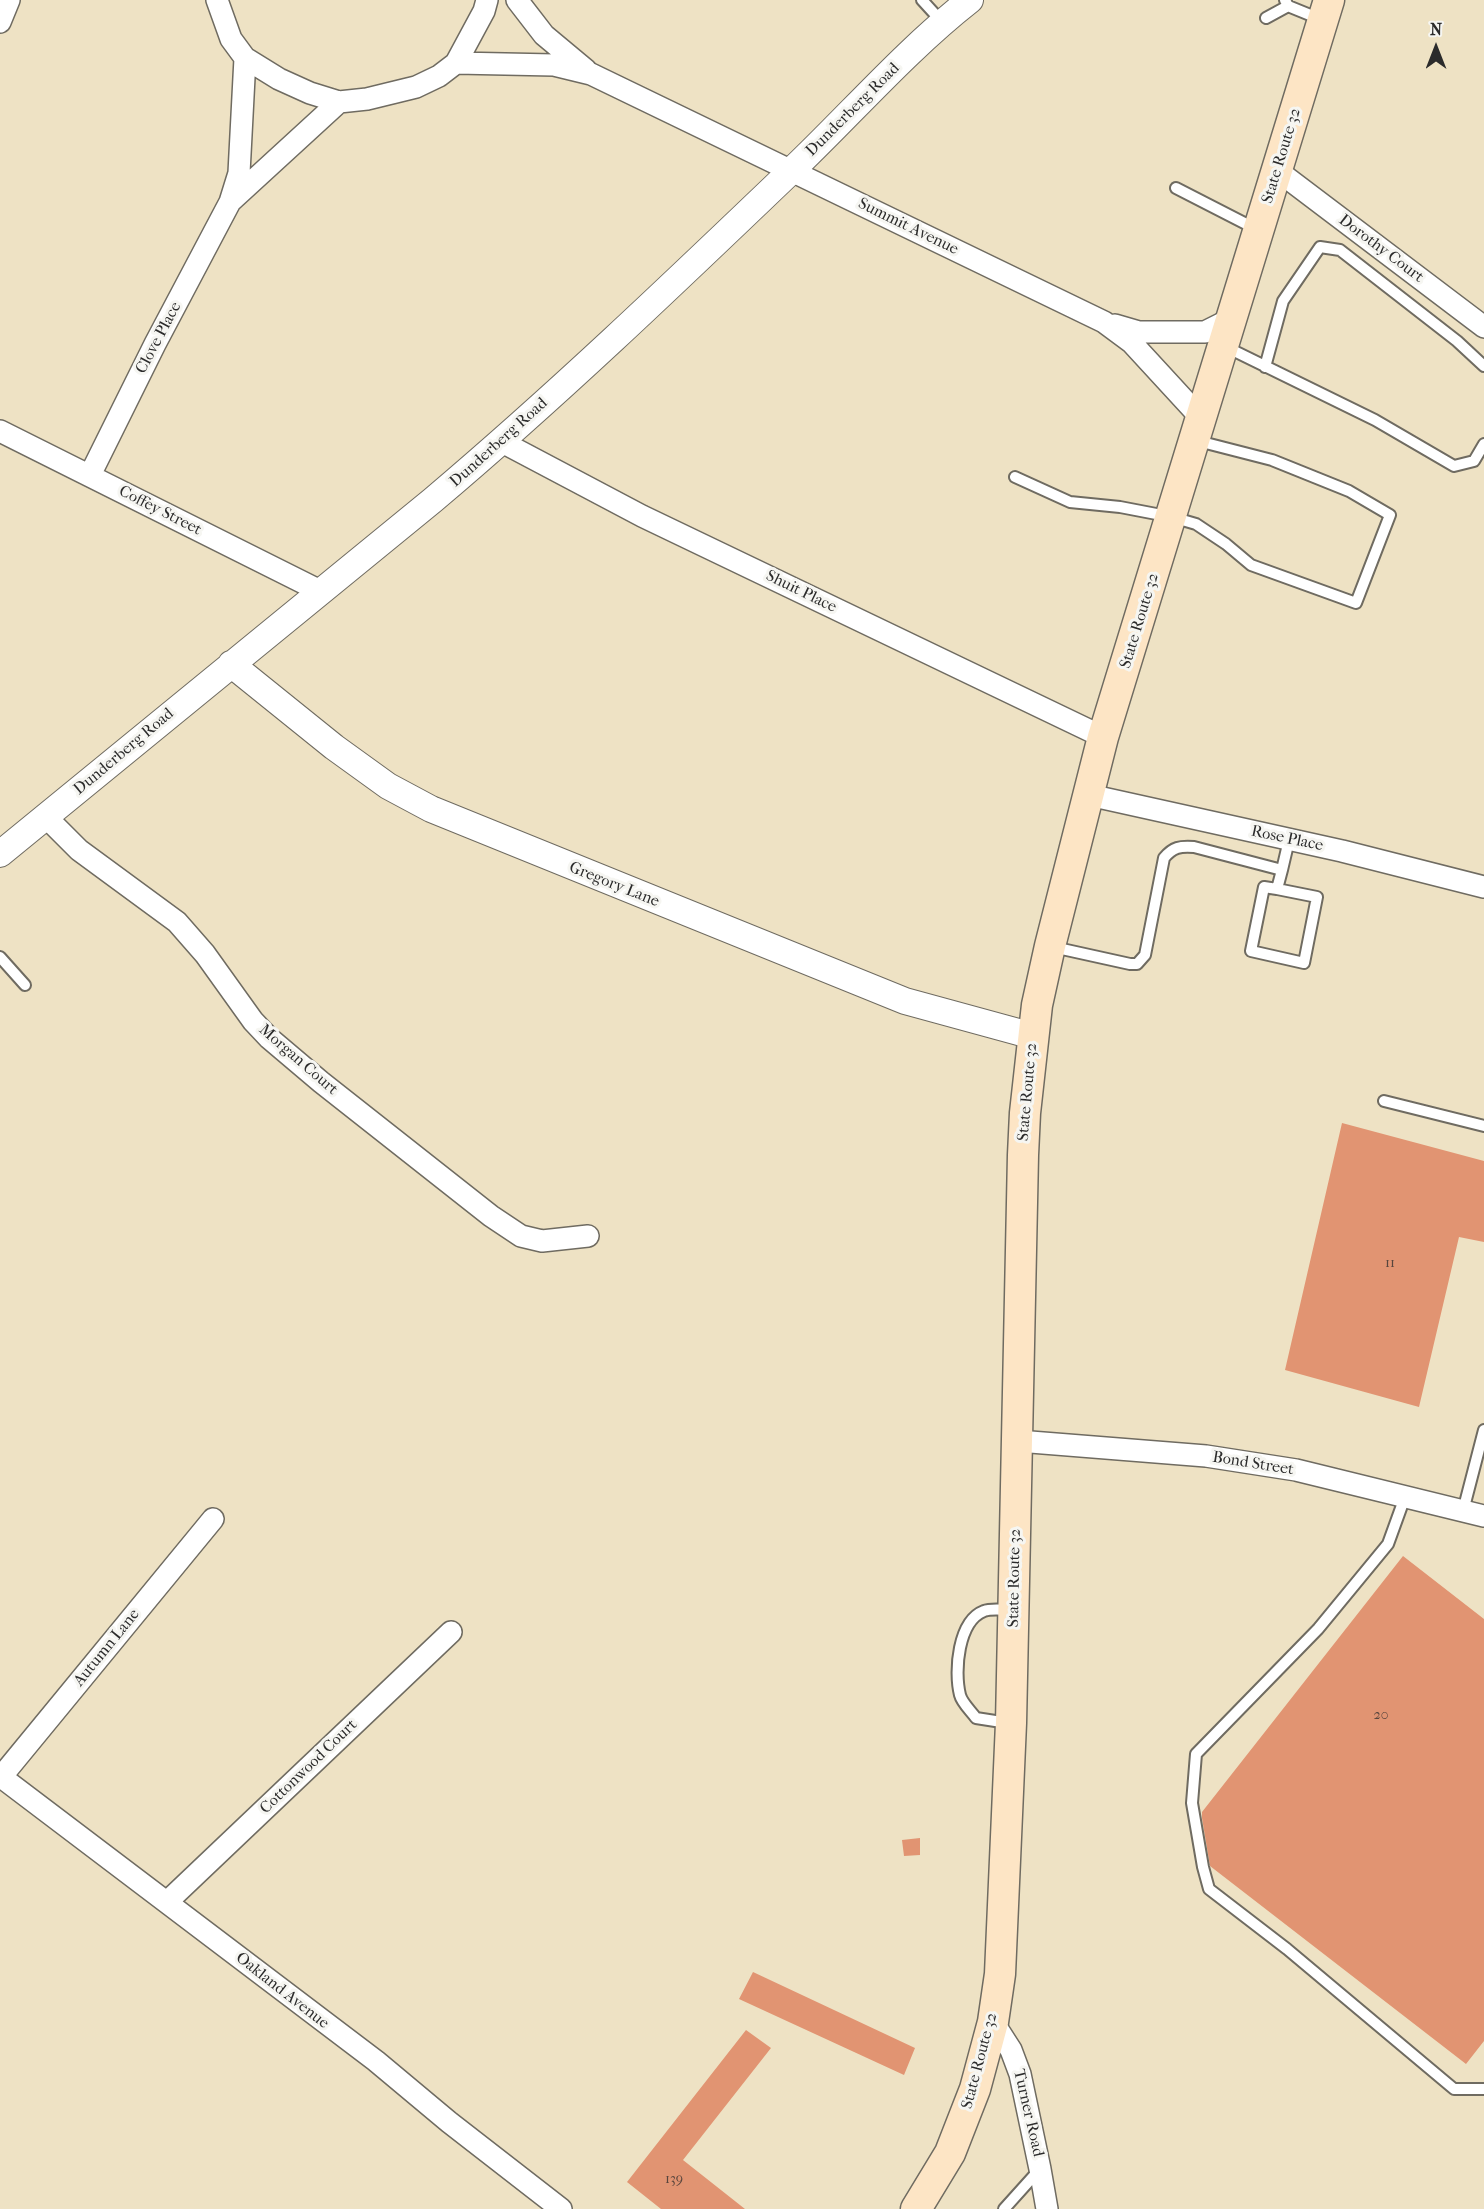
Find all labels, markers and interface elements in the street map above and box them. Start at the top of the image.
north arrow [1406,18,1466,78]
text: N [1430,20,1442,39]
street label: Dunderberg Road [802,59,904,161]
street label: State Route 32 [1258,106,1306,206]
street label: Summit Avenue [855,194,961,260]
street label: Dorothy Court [1335,211,1427,287]
street label: Clove Place [132,299,186,377]
street label: Dunderberg Road [446,394,552,492]
street label: Coffey Street [115,482,205,540]
street label: Shuit Place [763,567,839,617]
street label: State Route 32 [1116,571,1164,671]
street label: Dunderberg Road [70,705,178,799]
street label: Rose Place [1249,822,1325,856]
street label: Gregory Lane [566,858,662,912]
street label: Morgan Court [255,1021,341,1099]
street label: State Route 32 [1014,1042,1042,1142]
house number: 11 [1385,1256,1395,1272]
street label: Bond Street [1211,1448,1295,1480]
street label: State Route 32 [1005,1529,1025,1627]
street label: Autumn Lane [70,1605,144,1691]
house number: 20 [1374,1708,1388,1724]
street label: Cottonwood Court [256,1716,362,1818]
street label: Oakland Avenue [232,1949,332,2033]
street label: State Route 32 [958,2011,1002,2111]
street label: Turner Road [1009,2067,1047,2159]
house number: 139 [665,2172,683,2188]

